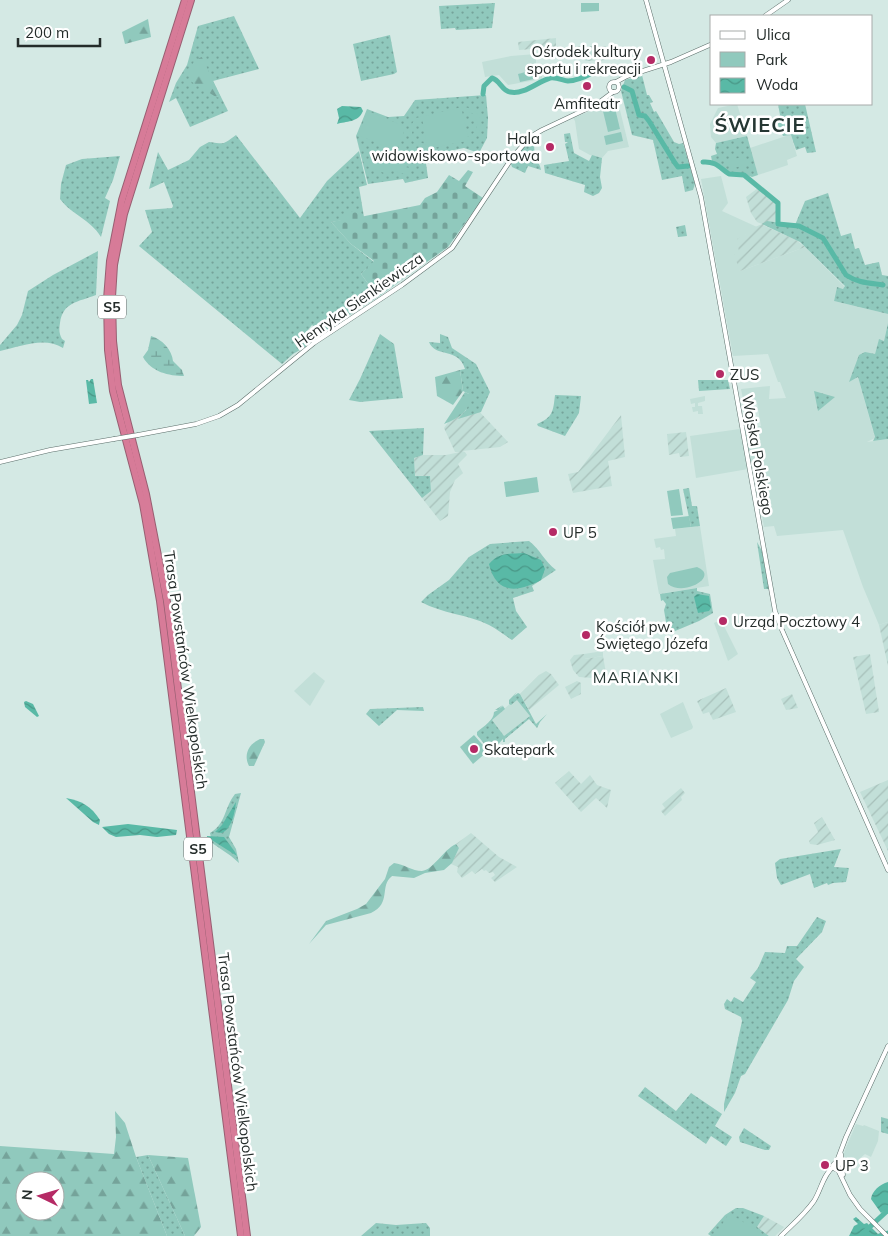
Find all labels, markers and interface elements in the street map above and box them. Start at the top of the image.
scale bar [18,15,100,47]
legend [710,15,873,105]
text: 200 m [25,23,69,42]
text: Ulica [756,25,790,44]
place label: Ośrodek kultury sportu i rekreacji [527,42,641,78]
text: Park [756,50,788,69]
marker: Ośrodek kultury sportu i rekreacji [645,54,657,66]
text: Woda [756,75,798,94]
marker: Amfiteatr [581,80,593,92]
place label: Amfiteatr [554,94,620,113]
district label: ŚWIECIE [715,112,805,137]
place label: Hala widowiskowo-sportowa [371,129,540,165]
marker: Hala widowiskowo-sportowa [544,141,556,153]
street label: Henryka Sienkiewicza [291,248,427,352]
road number: S5 [98,296,126,318]
place label: ZUS [730,365,759,384]
marker: ZUS [714,368,726,380]
street label: Wojska Polskiego [738,393,778,517]
place label: UP 5 [563,523,597,542]
marker: UP 5 [547,526,559,538]
street label: Trasa Powstańców Wielkopolskich [160,550,212,790]
place label: Urząd Pocztowy 4 [733,612,860,631]
marker: Urząd Pocztowy 4 [717,615,729,627]
place label: Kościół pw. Świętego Józefa [596,617,708,653]
marker: Kościół pw. Świętego Józefa [580,629,592,641]
district label: MARIANKI [593,667,679,687]
place label: Skatepark [484,740,555,759]
marker: Skatepark [468,743,480,755]
road number: S5 [184,838,212,861]
street label: Trasa Powstańców Wielkopolskich [214,951,262,1193]
place label: UP 3 [835,1156,869,1175]
marker: UP 3 [819,1159,831,1171]
north arrow [15,1171,65,1221]
text: N [18,1189,36,1201]

